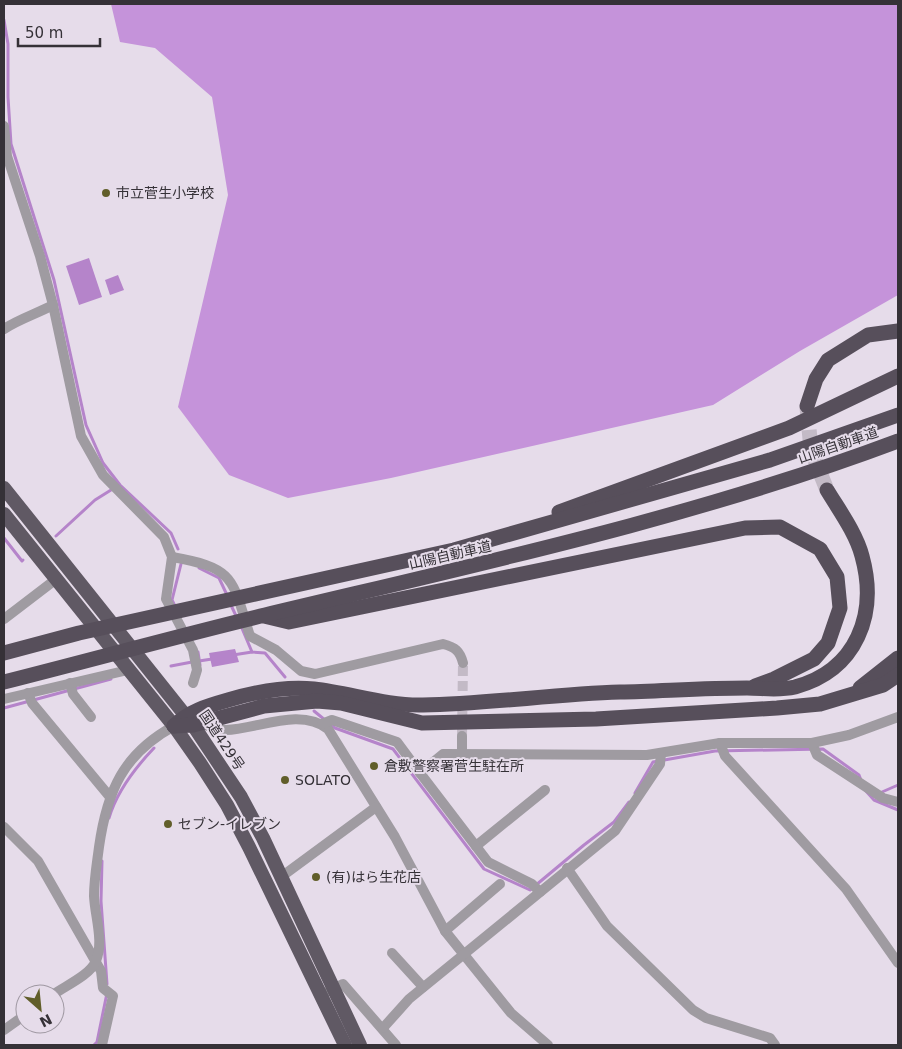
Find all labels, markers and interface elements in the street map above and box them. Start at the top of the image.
scale bar [18,15,100,47]
text: 50 m [25,24,63,42]
place label: 市立菅生小学校 [116,185,214,201]
marker: 市立菅生小学校 [100,187,112,199]
street label: 山陽自動車道 [796,424,880,466]
street label: 山陽自動車道 [407,538,493,572]
street label: 国道429号 [196,707,248,773]
place label: 倉敷警察署菅生駐在所 [384,758,524,774]
marker: 倉敷警察署菅生駐在所 [368,760,380,772]
place label: SOLATO [295,772,351,788]
marker: SOLATO [279,774,291,786]
place label: セブン-イレブン [178,816,281,832]
marker: セブン-イレブン [162,818,174,830]
place label: (有)はら生花店 [326,869,421,885]
marker: (有)はら生花店 [310,871,322,883]
north arrow [15,984,65,1034]
text: N [37,1011,55,1030]

